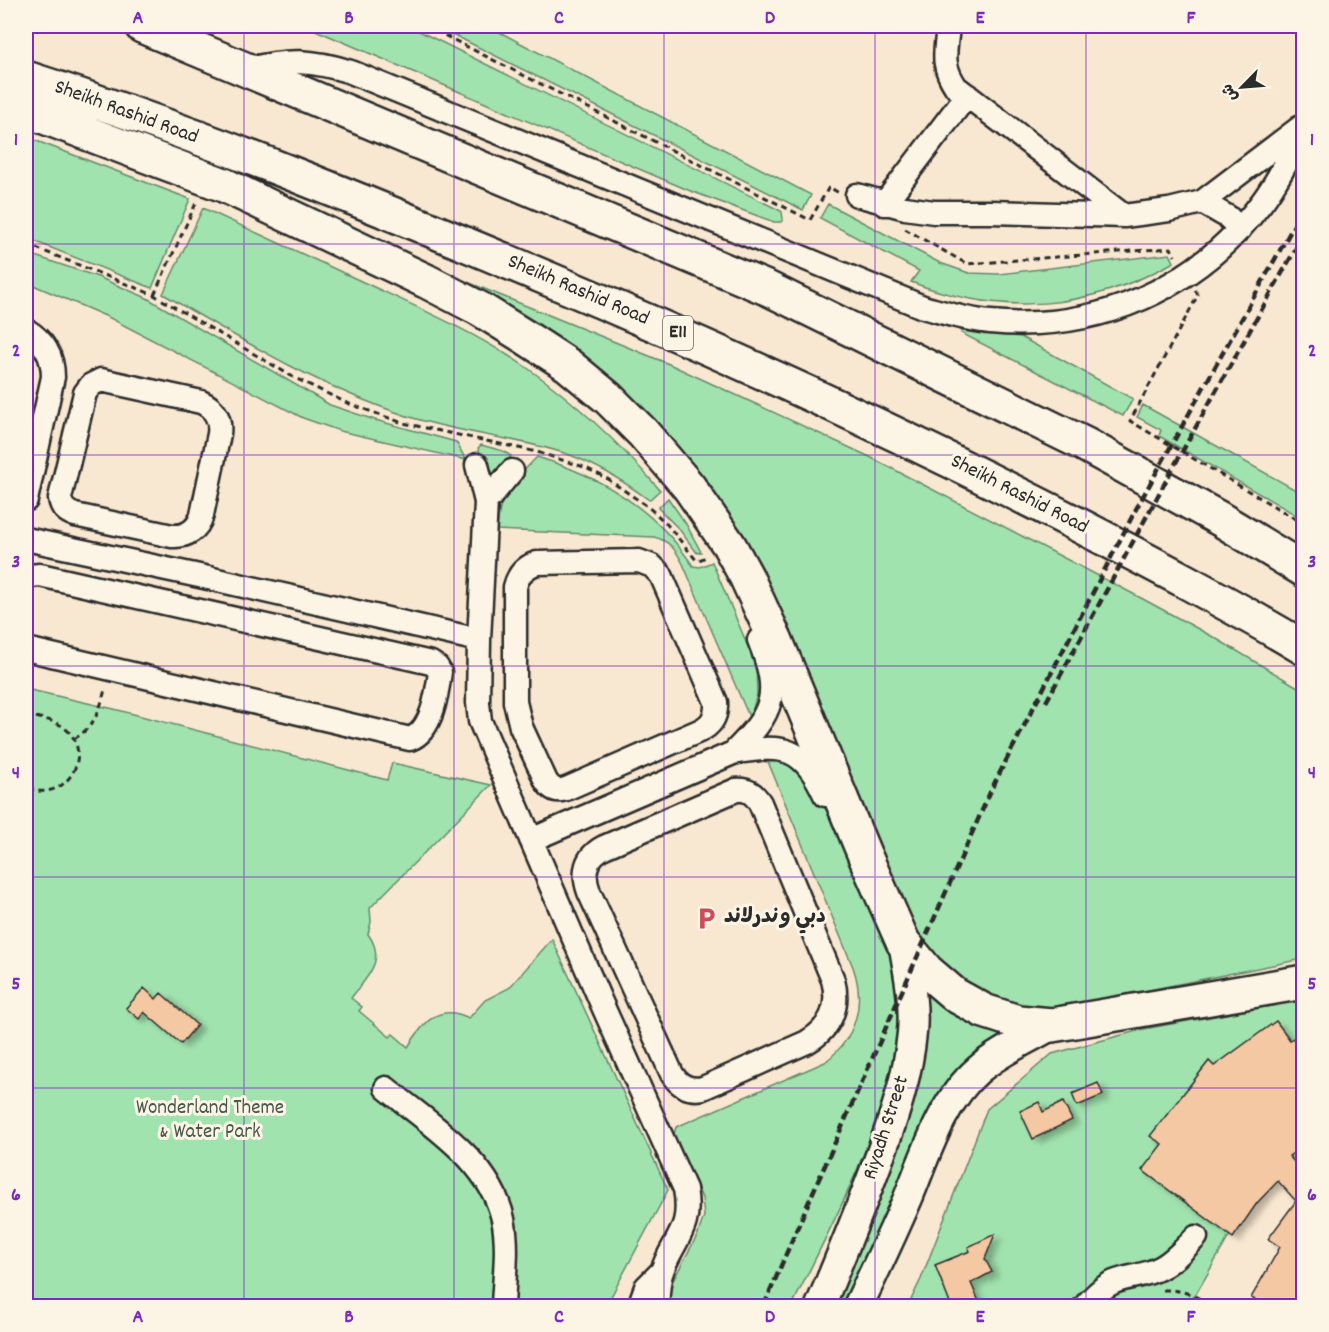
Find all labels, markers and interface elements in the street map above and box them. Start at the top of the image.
text: A [133,5,144,33]
text: B [344,5,354,33]
text: C [554,5,564,33]
text: D [765,5,776,33]
text: E [975,5,985,33]
text: F [1187,5,1197,33]
north arrow [1212,57,1272,117]
street label: Sheikh Rashid Road [50,73,202,153]
text: ش [1217,79,1245,105]
text: 1 [14,127,18,155]
text: 1 [1310,127,1314,155]
street label: Sheikh Rashid Road [502,248,654,334]
road number: E11 [663,316,693,350]
text: 2 [12,338,20,366]
text: 2 [1308,338,1316,366]
street label: Sheikh Rashid Road [945,447,1093,543]
text: 3 [12,549,20,577]
text: 3 [1308,549,1316,577]
text: 4 [12,760,20,788]
text: 4 [1308,760,1316,788]
place label: دبي وندرلاند [724,903,826,934]
parking icon: دبي وندرلاند [693,905,719,931]
text: 5 [11,971,21,999]
text: 5 [1307,971,1317,999]
street label: Riyadh Street [856,1072,918,1184]
park label: Wonderland Theme & Water Park [136,1094,284,1148]
text: 6 [11,1182,21,1210]
text: 6 [1307,1182,1317,1210]
text: A [133,1304,144,1332]
text: B [344,1304,354,1332]
text: C [554,1304,564,1332]
text: D [765,1304,776,1332]
text: E [975,1304,985,1332]
text: F [1187,1304,1197,1332]

